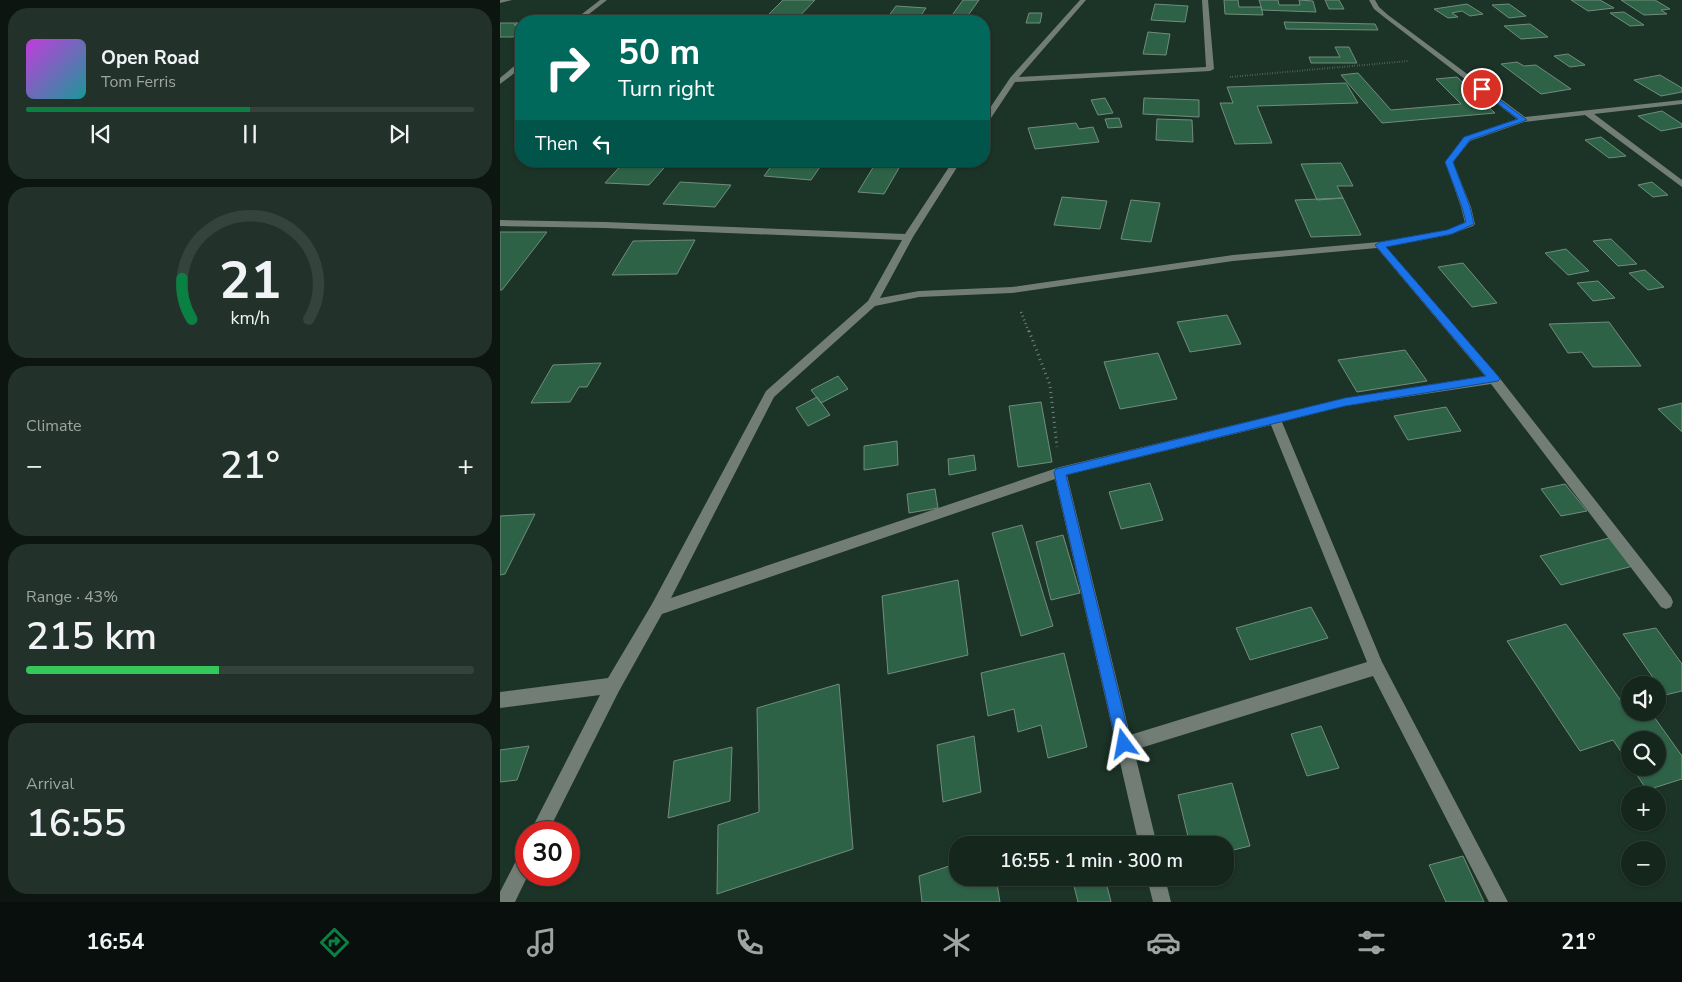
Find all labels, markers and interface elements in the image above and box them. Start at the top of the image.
text: 50 m [618,29,700,76]
icon: right [535,35,600,100]
text: Open Road [101,45,199,71]
pin [1461,68,1503,110]
text: Tom Ferris [101,71,176,93]
text: Turn right [618,74,714,104]
icon: arrive [1468,75,1496,103]
icon: previous [87,120,115,148]
icon: pause [236,120,264,148]
icon: next [385,120,413,148]
icon: left [588,130,616,158]
text: Then [535,131,578,157]
text: 21 [219,245,281,316]
text: km/h [230,306,270,330]
text: Climate [26,415,81,437]
text: 21° [220,440,280,491]
text: − [26,447,43,485]
text: + [457,447,474,485]
text: Range · 43% [26,586,118,608]
text: 215 km [26,611,157,662]
map controls [1621,676,1666,886]
button: sound [1621,676,1666,721]
position arrow [1097,717,1149,769]
button: search [1621,731,1666,776]
text: Arrival [26,773,74,795]
button: + [1621,786,1666,831]
text: 16:55 [26,798,126,849]
speed limit sign: 30 [515,821,580,886]
button: − [1621,841,1666,886]
text: 16:55 · 1 min · 300 m [1000,848,1183,874]
icon: directions [317,925,352,960]
icon: music [524,925,559,960]
icon: phone [732,925,767,960]
icon: climate [939,925,974,960]
icon: car [1146,925,1181,960]
icon: filters [1354,925,1389,960]
text: 16:54 [86,927,144,957]
text: 21° [1561,927,1596,957]

